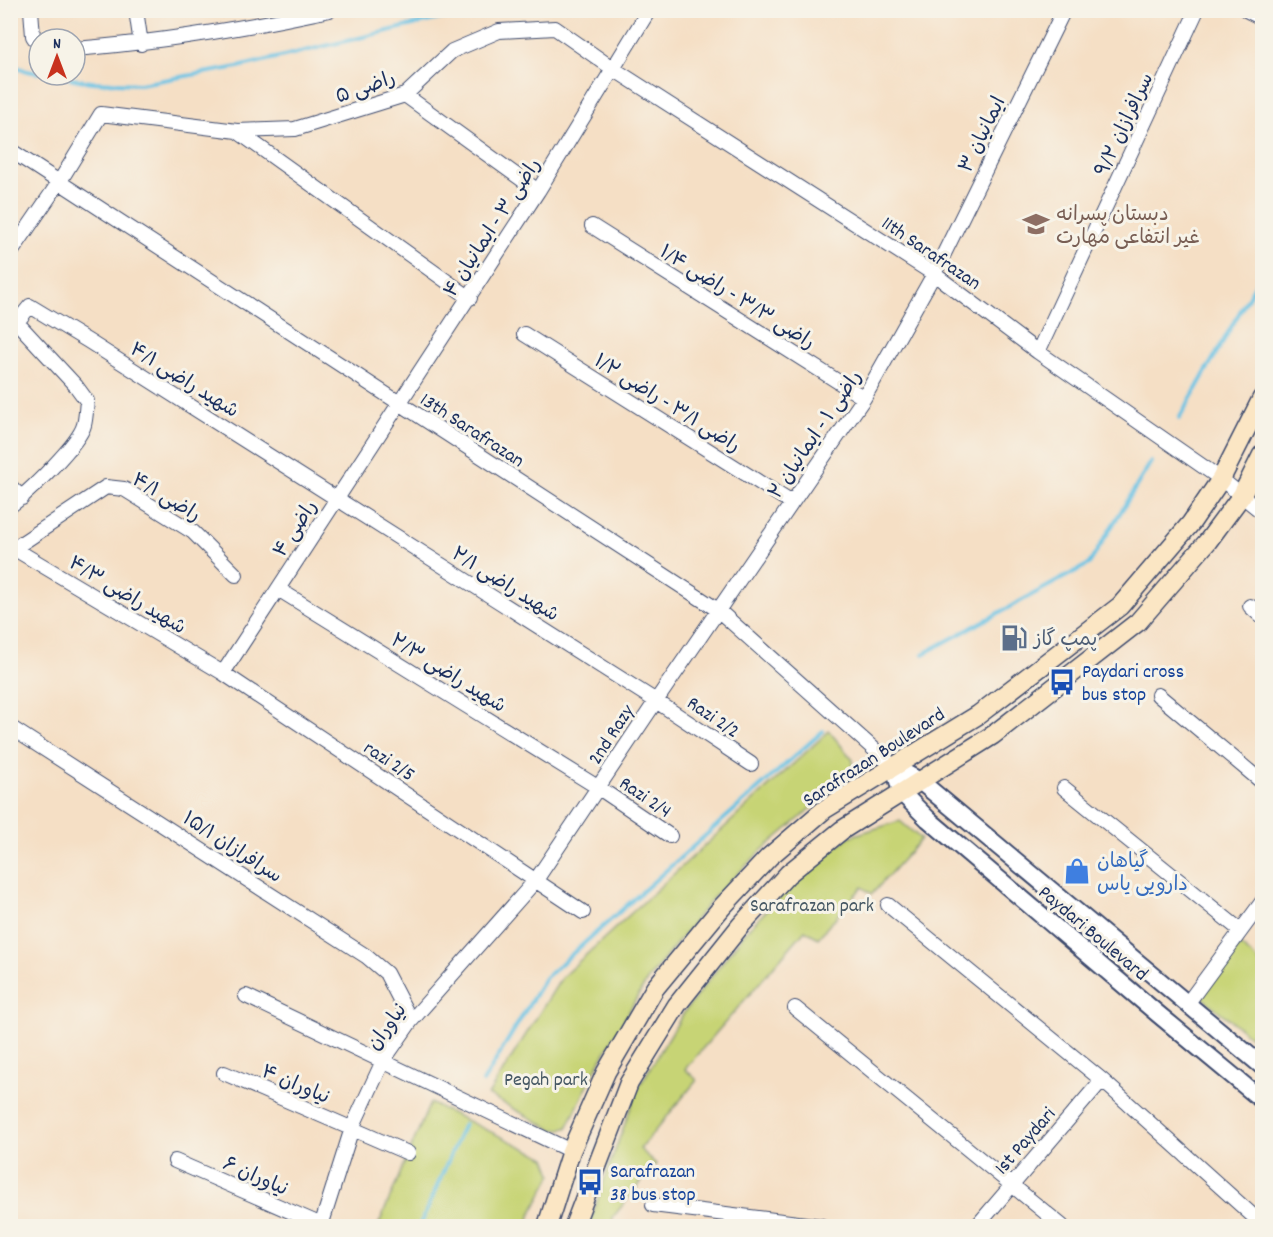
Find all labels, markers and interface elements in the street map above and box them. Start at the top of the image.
north arrow [27,27,87,87]
text: N [53,33,61,56]
street label: راضی ۵ [332,66,400,112]
street label: سرافرازان ۹/۲ [1089,69,1162,182]
street label: ایمانیان ۳ [953,93,1014,178]
street label: راضی ۳ - ایمانیان ۴ [438,154,549,304]
place label: دبستان پسرانه غیر انتفاعی مهارت [1056,202,1200,253]
school or university icon: دبستان پسرانه غیر انتفاعی مهارت [1021,209,1051,239]
street label: 11th Sarafrazan [875,211,986,298]
street label: راضی ۳/۳ - راضی ۱/۴ [653,239,820,358]
street label: شهید راضی ۴/۱ [123,337,243,426]
street label: راضی ۳/۱ - راضی ۱/۲ [588,348,745,461]
street label: راضی ۱ - ایمانیان ۲ [763,366,870,506]
street label: 13th Sarafrazan [414,387,529,476]
street label: راضی ۴/۱ [126,467,205,530]
street label: راضی ۴ [268,496,325,564]
street label: شهید راضی ۲/۱ [445,541,564,630]
street label: شهید راضی ۴/۳ [62,550,191,643]
fuel station icon: پمپ گاز [999,623,1029,653]
place label: پمپ گاز [1032,627,1097,655]
street label: شهید راضی ۲/۳ [384,628,511,721]
place label: Paydari cross bus stop [1082,659,1184,710]
bus stop icon: Paydari cross bus stop [1047,667,1077,697]
street label: Razi 2/2 [680,691,744,746]
street label: 2nd Razy [583,699,643,771]
street label: Sarafrazan Boulevard [798,702,951,815]
street label: razi 2/5 [357,735,420,790]
street label: Razi 2/4 [613,771,676,826]
street label: سرافرازان ۱۵/۱ [176,806,287,891]
place label: گیاهان دارویی یاس [1097,849,1188,900]
shop icon: گیاهان دارویی یاس [1062,856,1092,886]
street label: Paydari Boulevard [1031,880,1153,989]
park label: Sarafrazan park [750,893,874,921]
street label: نیاوران [362,998,415,1057]
street label: نیاوران ۴ [256,1059,333,1113]
park label: Pegah park [504,1067,588,1095]
street label: 1st Paydari [989,1102,1064,1182]
street label: نیاوران ۶ [218,1151,292,1205]
place label: Sarafrazan 38 bus stop [610,1159,696,1210]
bus stop icon: Sarafrazan 38 bus stop [575,1167,605,1197]

